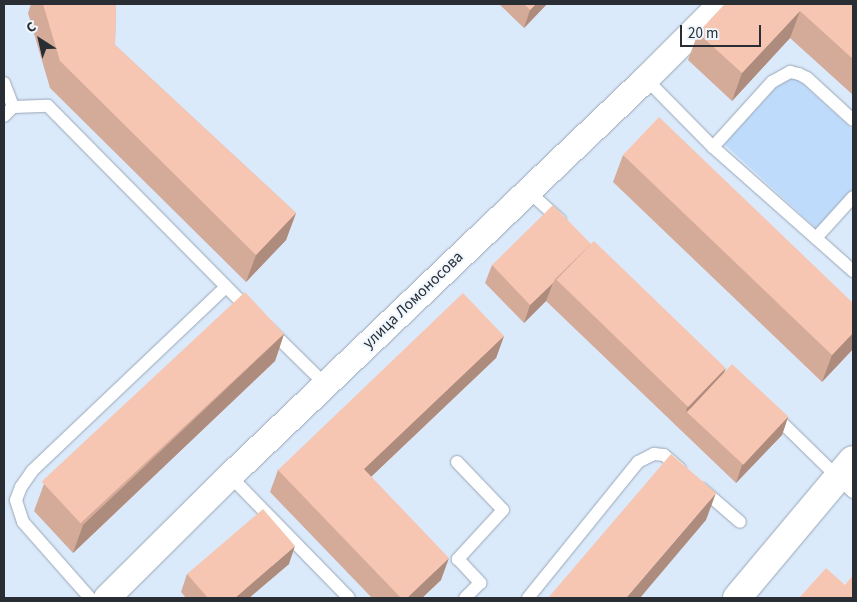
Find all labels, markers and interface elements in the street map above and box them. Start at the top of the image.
north arrow [15,15,65,65]
scale bar [682,15,763,47]
text: С [22,17,40,38]
text: 20 m [688,23,718,44]
street label: улица Ломоносова [359,247,467,353]

